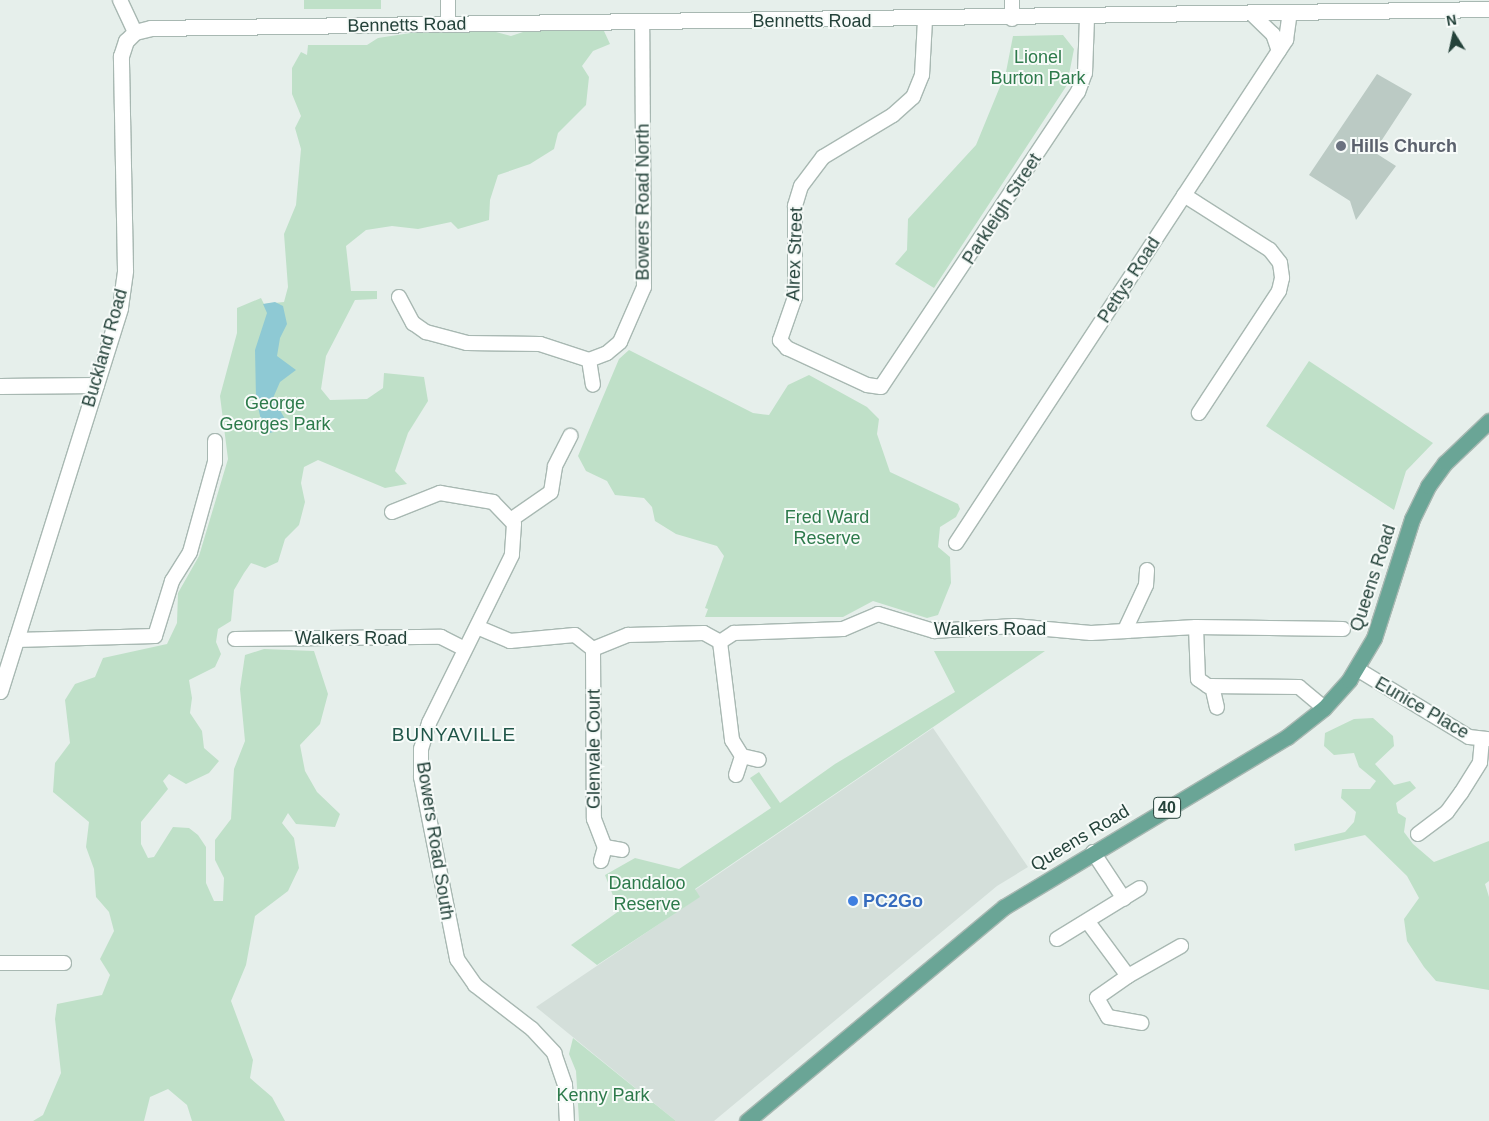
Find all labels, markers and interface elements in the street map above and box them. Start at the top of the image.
street label: Bennetts Road [752,10,872,32]
north arrow [1429,10,1479,60]
text: N [1445,11,1458,29]
street label: Bennetts Road [347,13,467,37]
park label: Lionel Burton Park [990,47,1086,90]
street label: Bowers Road North [632,123,654,281]
place label: Hills Church [1351,135,1457,157]
marker: Hills Church [1335,140,1347,152]
street label: Parkleigh Street [958,149,1046,269]
street label: Alrex Street [783,207,807,301]
street label: Pettys Road [1093,233,1165,327]
street label: Buckland Road [78,286,132,410]
park label: George Georges Park [219,393,331,436]
park label: Fred Ward Reserve [785,507,869,550]
street label: Queens Road [1346,522,1400,634]
street label: Walkers Road [934,618,1046,640]
street label: Walkers Road [295,627,407,649]
street label: Eunice Place [1371,672,1473,744]
street label: Glenvale Court [583,689,605,809]
district label: BUNYAVILLE [391,724,517,746]
street label: Bowers Road South [412,760,458,922]
road number: 40 [1152,794,1182,821]
street label: Queens Road [1027,800,1133,876]
park label: Dandaloo Reserve [608,873,686,916]
place label: PC2Go [863,890,923,912]
marker: PC2Go [847,895,859,907]
park label: Kenny Park [556,1084,650,1106]

